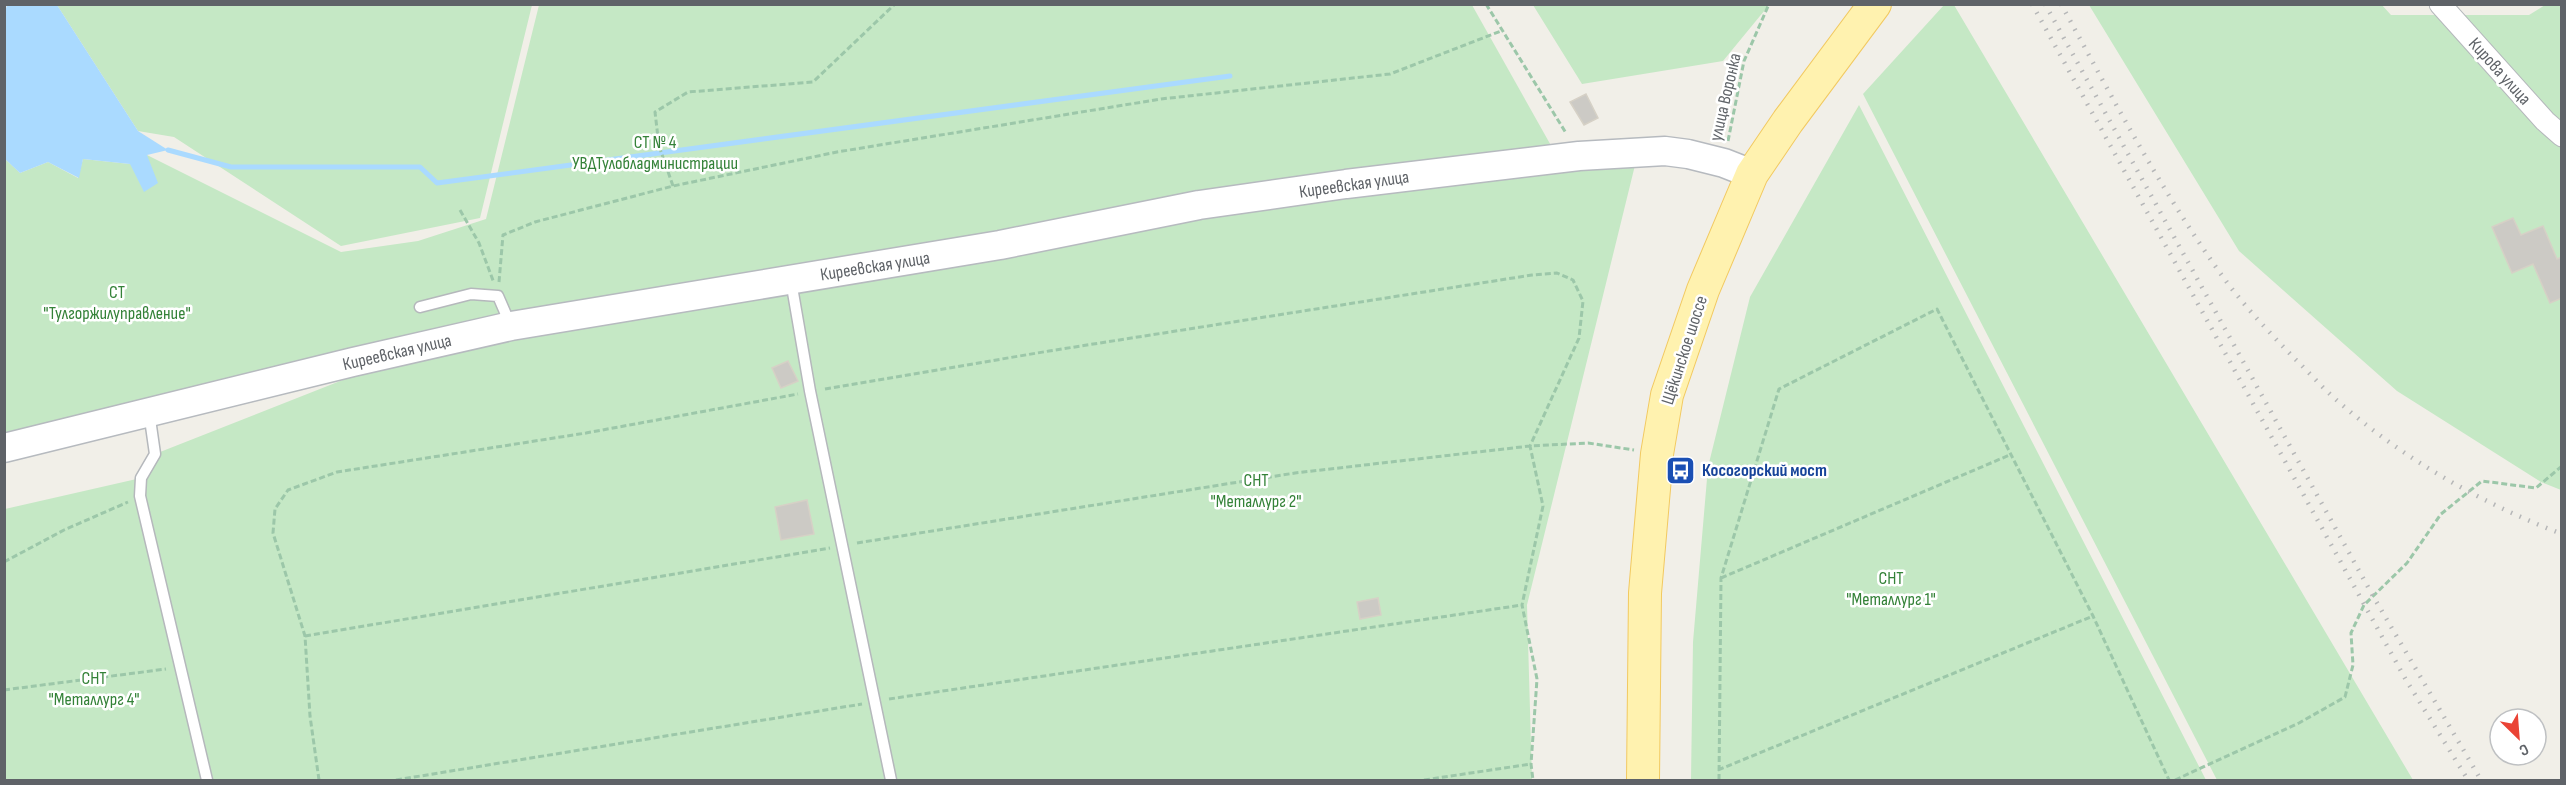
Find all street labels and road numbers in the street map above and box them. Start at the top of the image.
street label: Кирова улица [2464,33,2535,109]
street label: улица Воронка [1705,51,1746,143]
street label: Киреевская улица [1298,166,1410,203]
street label: Киреевская улица [819,247,932,286]
street label: Щёкинское шоссе [1657,293,1712,407]
street label: Киреевская улица [341,330,454,375]

